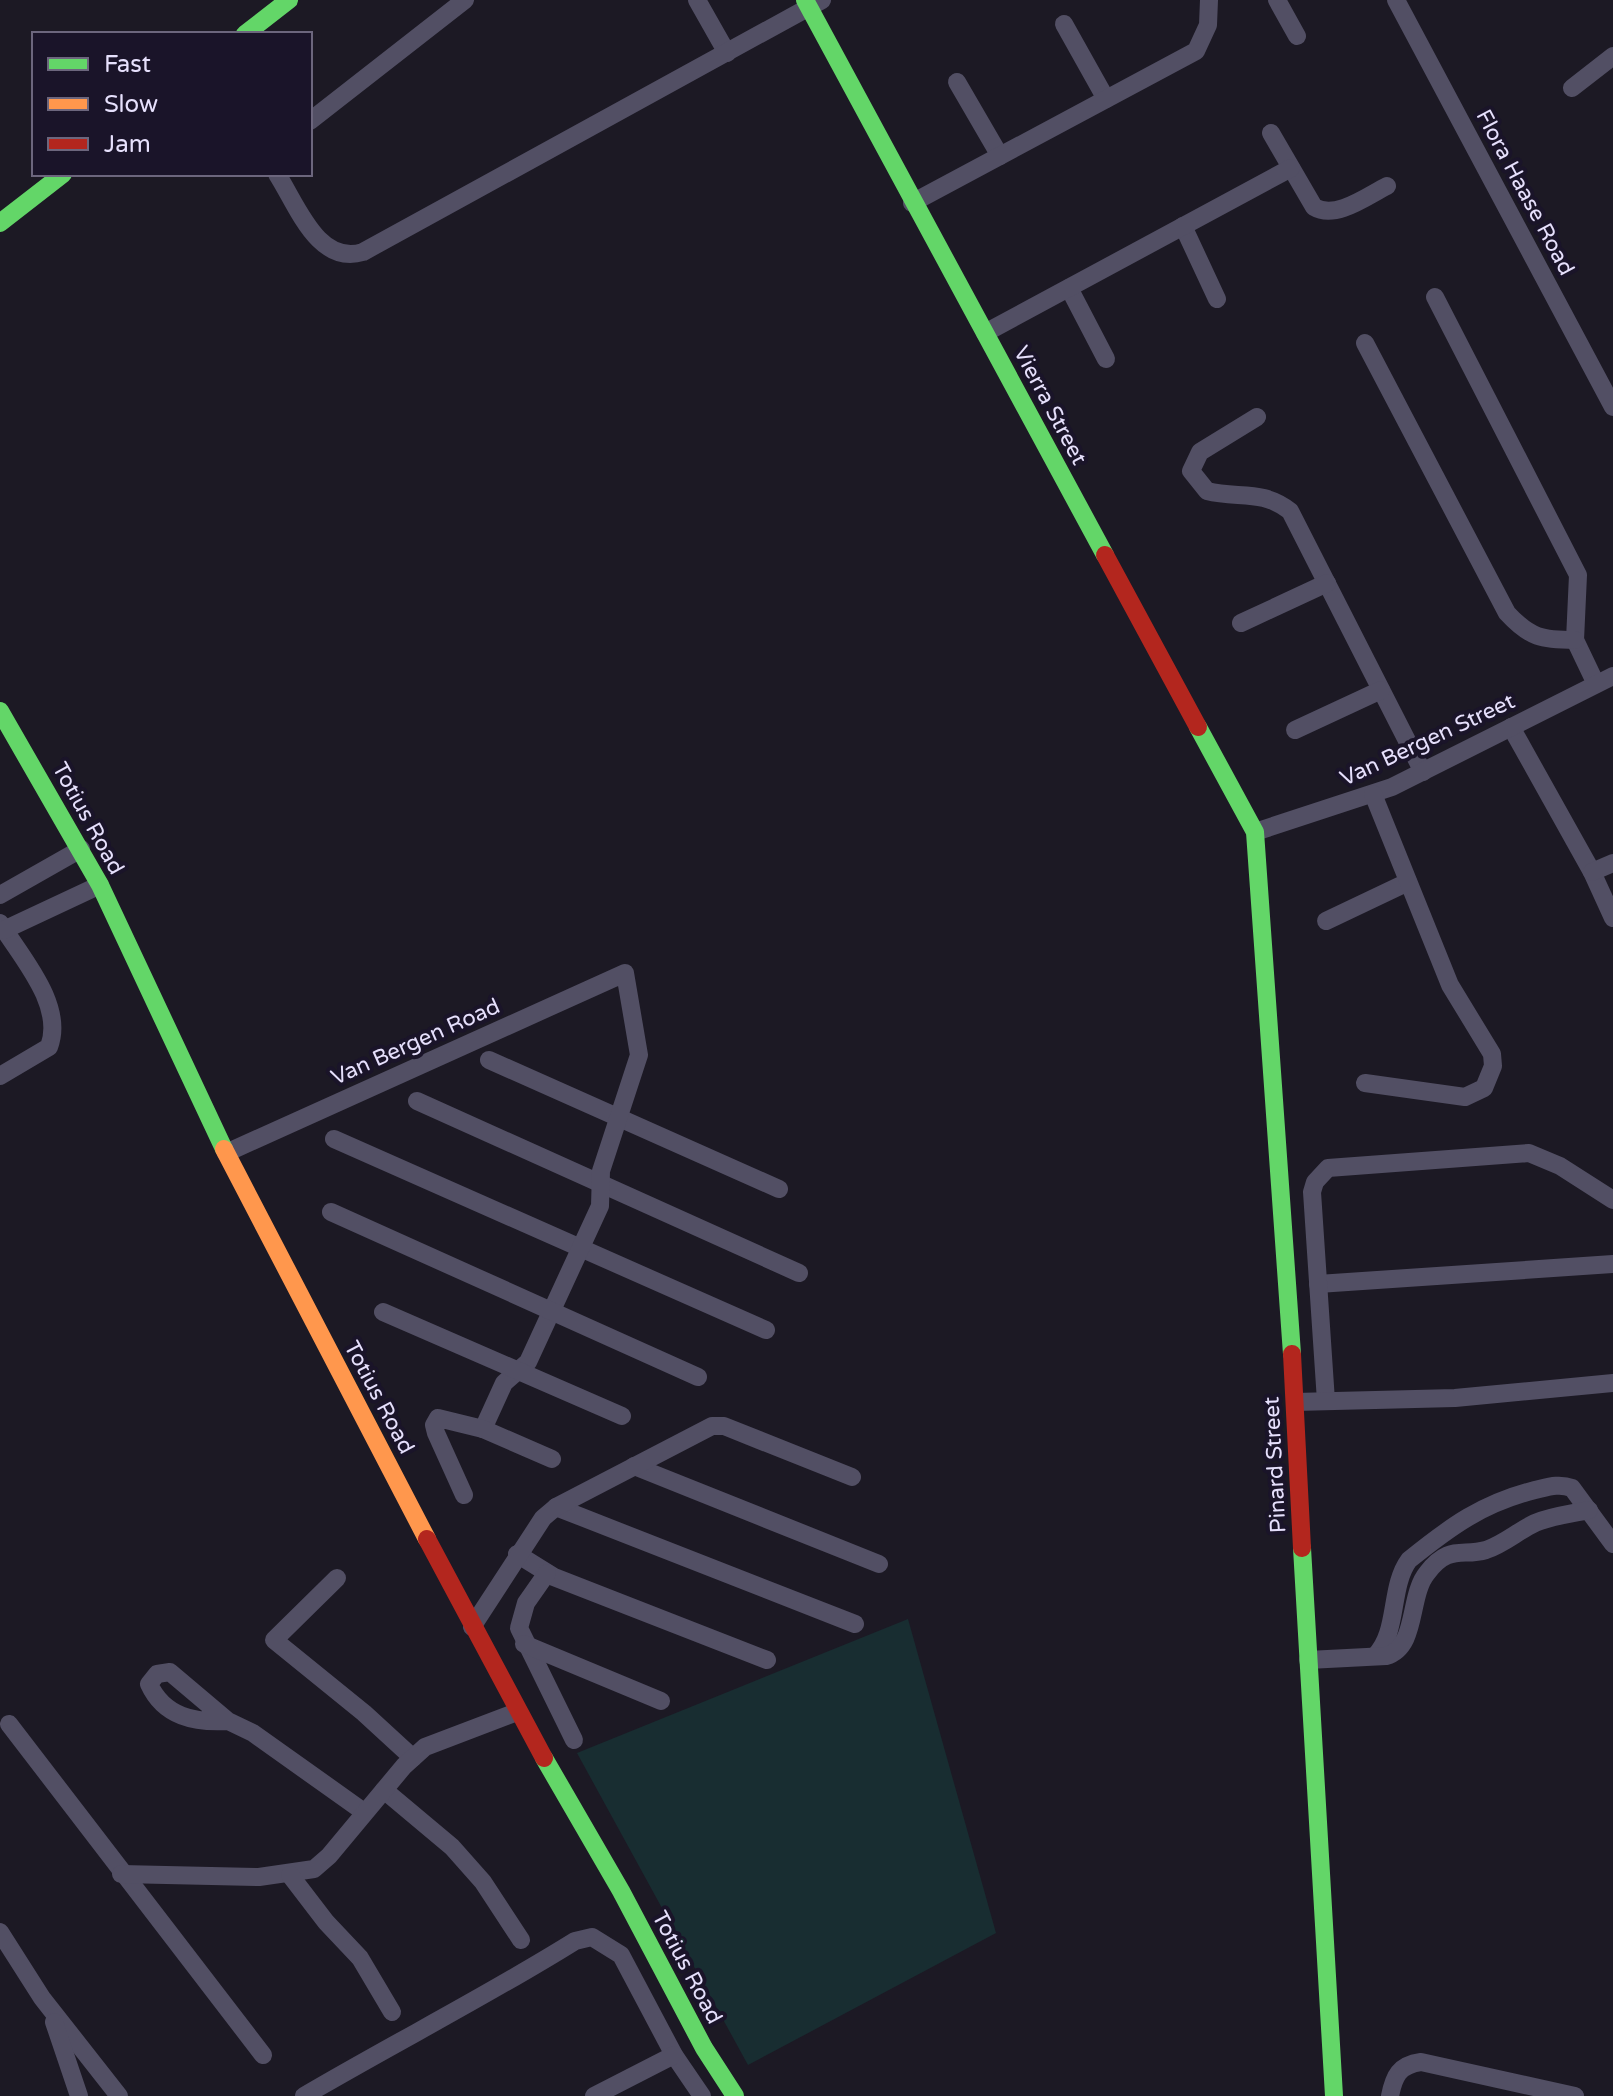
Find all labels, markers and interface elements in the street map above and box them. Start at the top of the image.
legend [32,32,312,176]
text: Fast [104,50,151,79]
text: Slow [104,90,158,119]
street label: Flora Haase Road [1470,105,1580,280]
text: Jam [104,130,151,159]
street label: Vierra Street [1008,342,1092,469]
street label: Van Bergen Street [1336,688,1519,792]
street label: Totius Road [47,758,130,879]
street label: Van Bergen Road [327,993,504,1091]
street label: Totius Road [339,1337,420,1458]
street label: Pinard Street [1258,1396,1292,1534]
street label: Totius Road [647,1907,728,2028]

